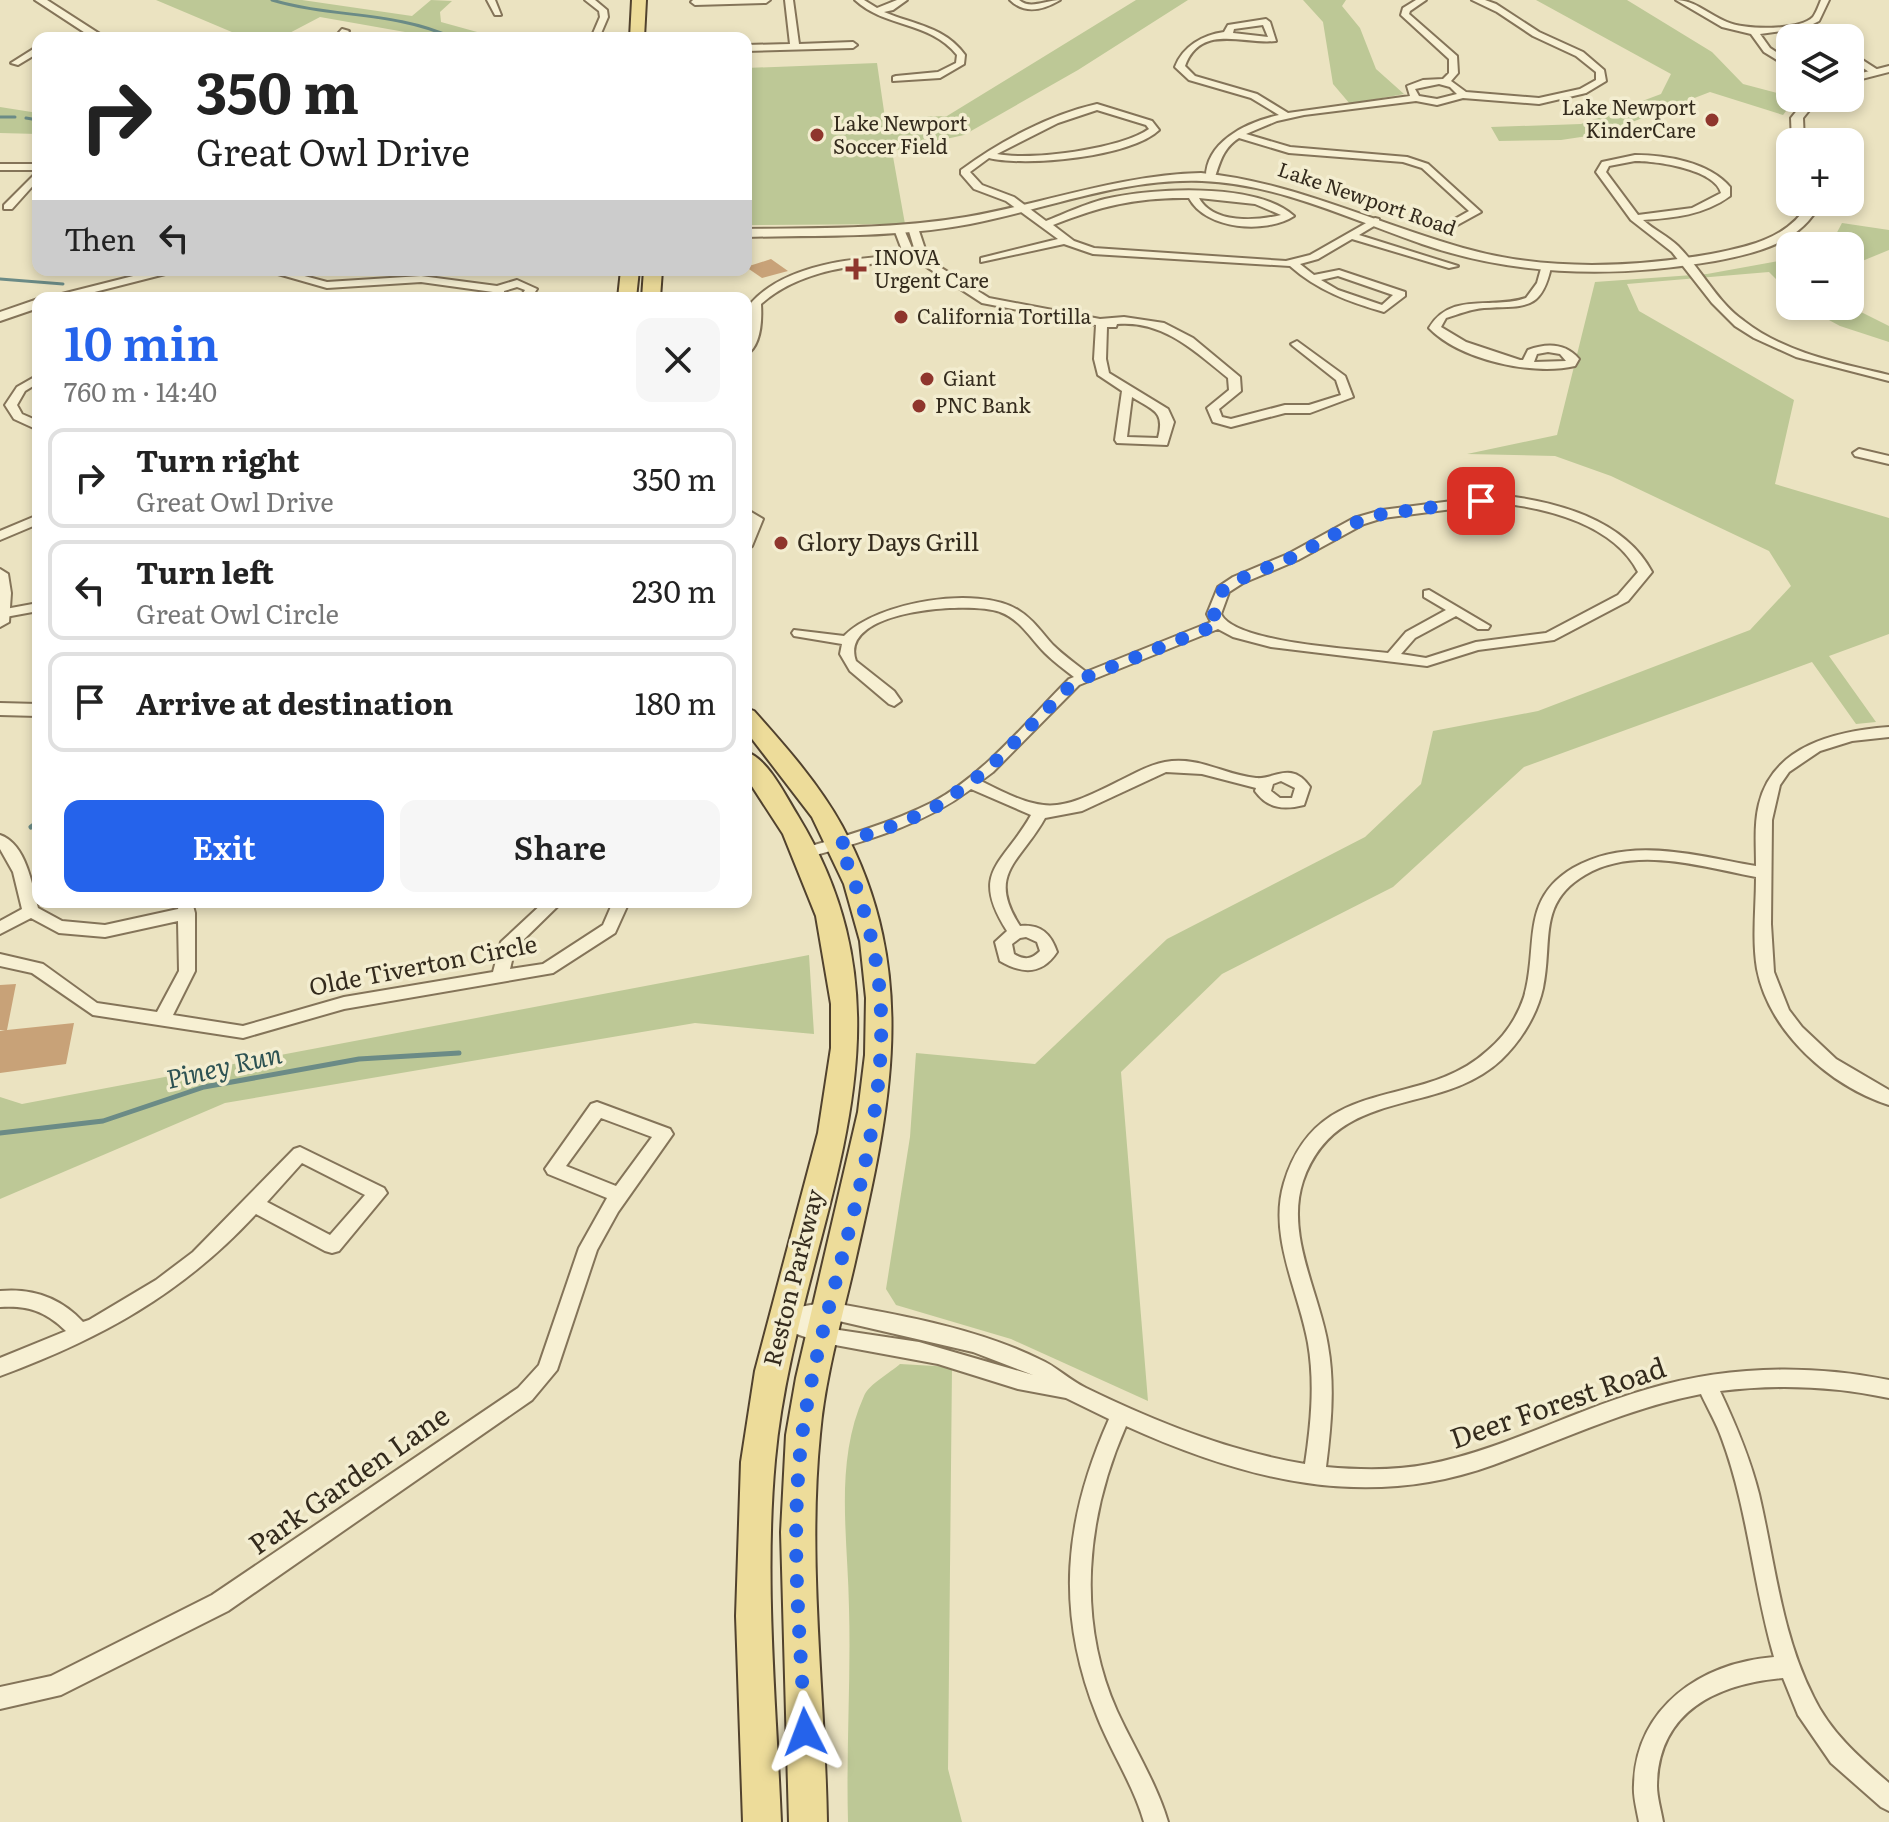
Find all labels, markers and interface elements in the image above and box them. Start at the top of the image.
map controls [1776,24,1864,320]
button: layers [1776,24,1864,112]
text: 350 m [196,48,359,131]
icon: right [64,64,168,168]
place label: Lake Newport KinderCare [1562,91,1696,144]
place label: Lake Newport Soccer Field [833,107,967,160]
marker: Lake Newport KinderCare [1703,111,1721,129]
text: Great Owl Drive [196,124,470,177]
marker: Lake Newport Soccer Field [808,126,826,144]
button: + [1776,128,1864,216]
street label: Lake Newport Road [1274,153,1461,242]
text: Then [64,216,136,260]
icon: left [152,216,196,260]
button: − [1776,232,1864,320]
place label: INOVA Urgent Care [874,241,989,294]
marker: INOVA Urgent Care [845,258,867,280]
place label: California Tortilla [917,300,1092,330]
text: 10 min [64,305,219,376]
marker: California Tortilla [892,308,910,326]
button: close [636,318,720,402]
place label: Giant [943,362,996,392]
marker: Giant [918,370,936,388]
text: 760 m · 14:40 [64,371,217,410]
place label: PNC Bank [935,389,1032,419]
marker: PNC Bank [910,397,928,415]
text: Turn right [136,437,300,481]
icon: right [68,456,112,500]
text: 350 m [632,456,716,500]
pin [1447,467,1515,535]
icon: arrive [1459,479,1503,523]
text: Great Owl Drive [136,481,334,520]
place label: Glory Days Grill [797,523,979,558]
marker: Glory Days Grill [772,534,790,552]
text: Turn left [136,549,274,593]
icon: left [68,568,112,612]
text: 230 m [632,568,716,612]
text: Great Owl Circle [136,593,339,632]
icon: arrive [68,680,112,724]
text: Arrive at destination [136,680,453,724]
text: 180 m [635,680,716,724]
button: Exit [64,800,384,892]
button: Share [400,800,720,892]
street label: Olde Tiverton Circle [306,924,539,1003]
water label: Piney Run [162,1032,286,1097]
street label: Reston Parkway [753,1185,831,1370]
street label: Deer Forest Road [1444,1345,1671,1458]
street label: Park Garden Lane [239,1393,457,1563]
position arrow [763,1690,847,1774]

